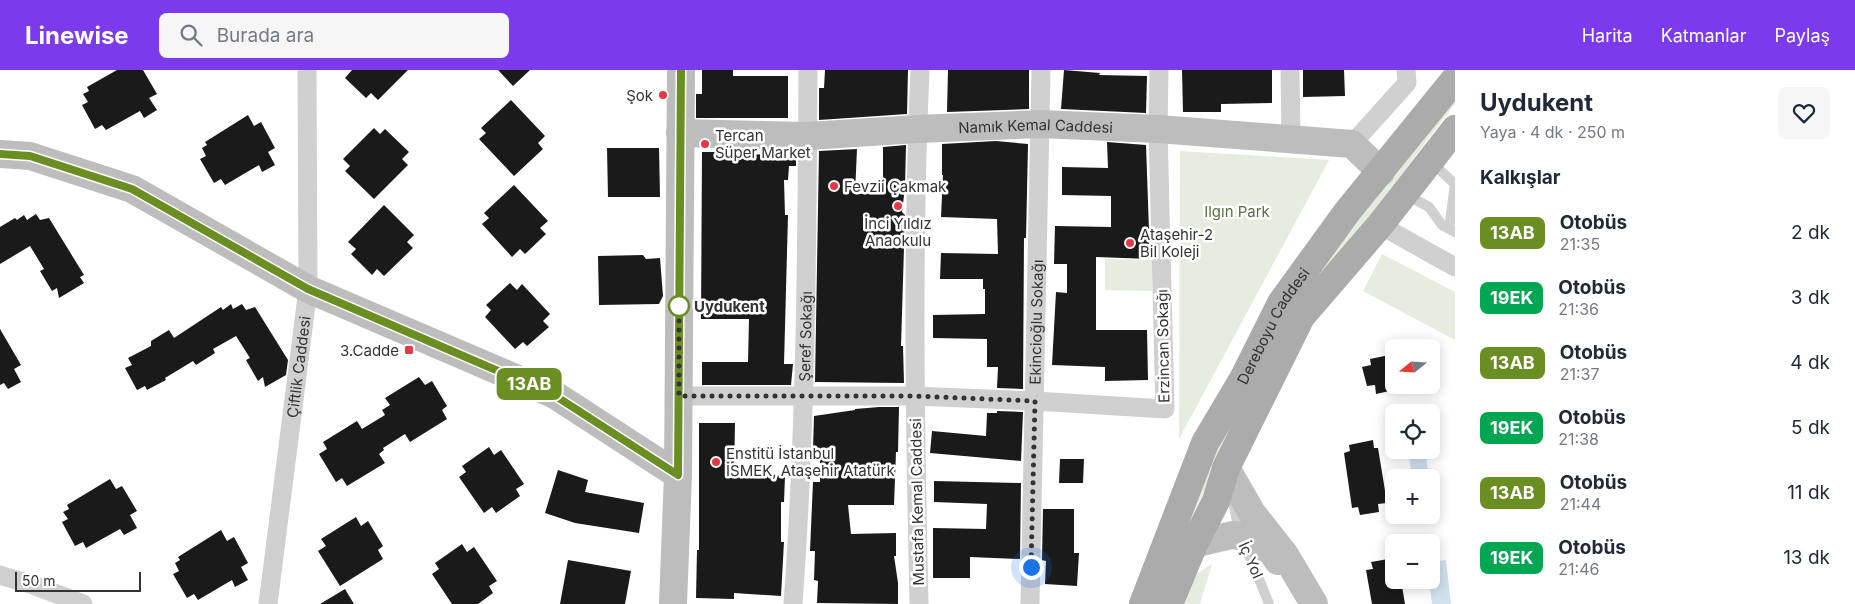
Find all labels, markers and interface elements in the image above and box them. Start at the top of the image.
search box [159,13,509,58]
text: Linewise [25,21,129,50]
icon: search [177,21,205,49]
text: Burada ara [217,24,314,47]
text: Harita [1582,25,1633,46]
text: Katmanlar [1661,25,1746,46]
text: Paylaş [1774,25,1830,46]
place label: Şok [626,86,654,105]
button: heart [1778,87,1830,139]
text: Uydukent [1480,88,1593,117]
marker: Şok [657,89,669,101]
street label: Namık Kemal Caddesi [958,114,1113,137]
text: Yaya · 4 dk · 250 m [1480,122,1625,142]
place label: Tercan Süper Market [715,126,811,162]
marker: Tercan Süper Market [699,138,711,150]
text: Kalkışlar [1480,166,1561,189]
place label: Fevzii Çakmak [844,177,947,196]
marker: Fevzii Çakmak [828,180,840,192]
marker: İnci Yıldız Anaokulu [892,200,904,212]
park label: Ilgın Park [1204,202,1271,221]
text: Otobüs [1560,211,1627,234]
place label: İnci Yıldız Anaokulu [864,214,932,250]
text: 2 dk [1791,221,1830,244]
text: 13AB [1490,222,1535,243]
place label: Ataşehir-2 Bil Koleji [1140,225,1213,261]
text: 21:35 [1560,234,1600,254]
marker: Ataşehir-2 Bil Koleji [1124,237,1136,249]
street label: Ekincioğlu Sokağı [1025,259,1047,385]
street label: Dereboyu Caddesi [1232,264,1313,387]
text: Otobüs [1558,276,1626,299]
text: 3 dk [1791,286,1830,309]
text: 19EK [1490,287,1533,308]
street label: Erzincan Sokağı [1153,289,1173,403]
street label: Şeref Sokağı [794,291,815,382]
marker: Uydukent [668,295,690,317]
place label: Uydukent [694,297,765,316]
text: 21:36 [1558,299,1599,319]
street label: Çiftlik Caddesi [282,315,314,419]
north arrow [1385,339,1440,394]
map controls [1385,339,1440,589]
place label: 3.Cadde [340,341,399,360]
text: Otobüs [1560,341,1627,364]
marker: 3.Cadde [403,344,415,356]
text: 4 dk [1790,351,1830,374]
text: 13AB [1490,352,1535,373]
text: 21:37 [1560,364,1600,384]
line badge: 13AB [494,368,564,400]
text: 13AB [507,373,551,394]
button: locate [1385,404,1440,459]
text: Otobüs [1558,406,1626,429]
text: 5 dk [1791,416,1830,439]
text: 19EK [1490,417,1533,438]
street label: Mustafa Kemal Caddesi [906,418,928,586]
text: 21:38 [1558,429,1599,449]
place label: Enstitü İstanbul İSMEK, Ataşehir Atatürk [726,444,895,480]
marker: Enstitü İstanbul İSMEK, Ataşehir Atatürk [710,456,722,468]
button: + [1385,469,1440,524]
text: Otobüs [1560,471,1627,494]
text: 11 dk [1787,481,1830,504]
text: 13AB [1490,482,1535,503]
text: 21:44 [1560,494,1601,514]
button: − [1385,534,1440,589]
text: Otobüs [1558,536,1626,559]
street label: İç Yol [1234,539,1268,581]
text: 13 dk [1783,546,1830,569]
text: 19EK [1490,547,1533,568]
your location [1019,555,1044,580]
text: 21:46 [1558,559,1599,579]
scale bar [15,569,141,592]
text: 50 m [22,572,56,589]

